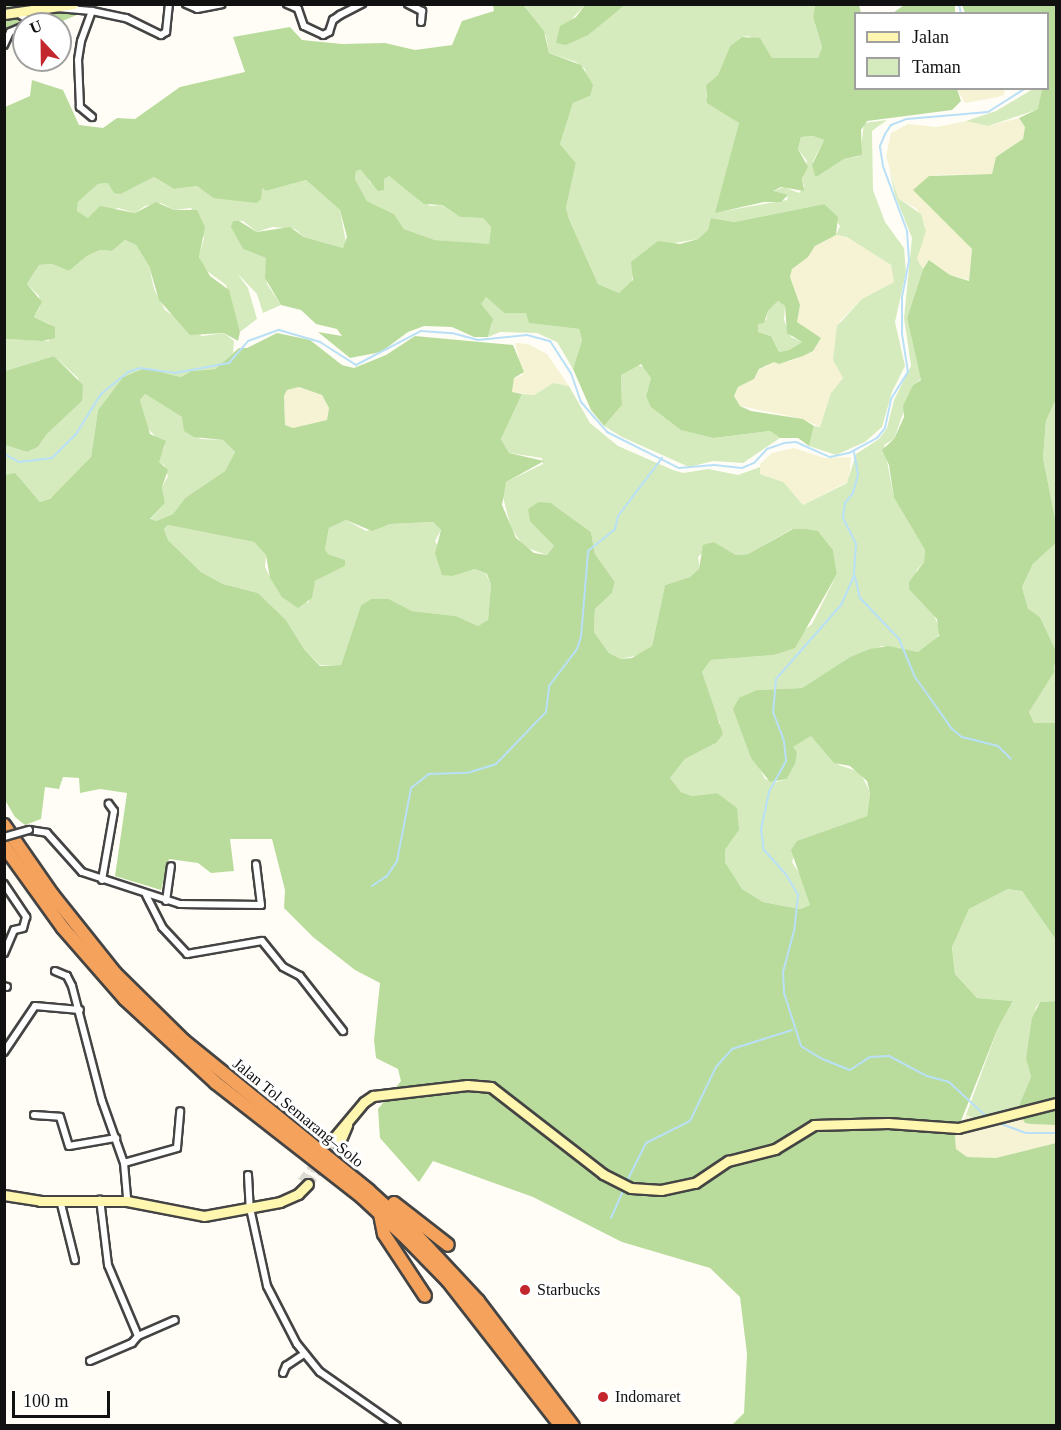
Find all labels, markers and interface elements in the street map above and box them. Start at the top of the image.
north arrow [12,12,72,72]
legend [854,12,1049,90]
text: U [27,17,44,37]
text: Jalan [912,27,949,47]
text: Taman [912,57,961,77]
street label: Jalan Tol Semarang–Solo [229,1054,367,1172]
place label: Starbucks [537,1280,600,1300]
marker: Starbucks [518,1283,532,1297]
scale bar [15,1379,112,1417]
place label: Indomaret [615,1387,681,1407]
marker: Indomaret [596,1390,610,1404]
text: 100 m [23,1391,69,1411]

